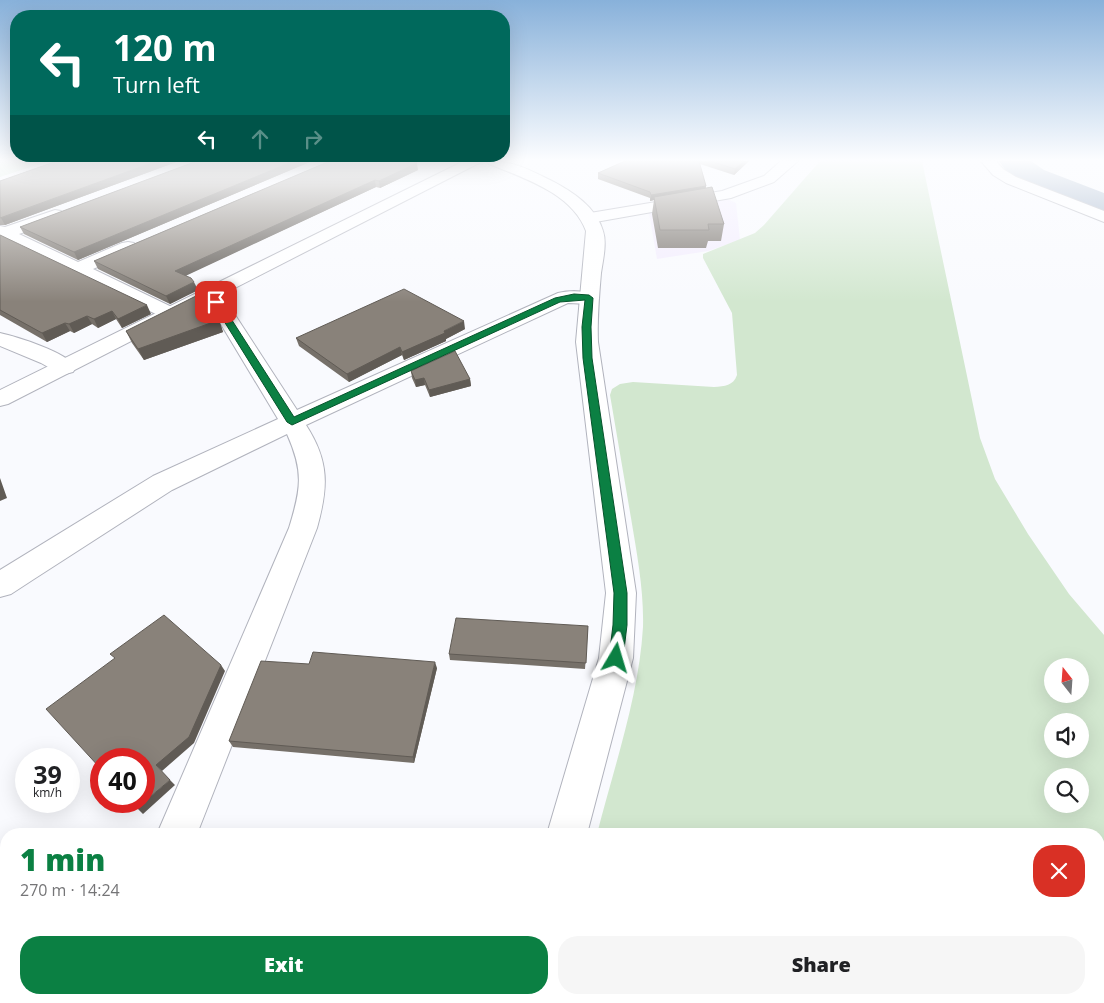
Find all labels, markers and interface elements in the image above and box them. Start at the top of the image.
text: 120 m [113,24,217,71]
icon: left [30,30,95,95]
text: Turn left [113,69,200,99]
icon: left [193,125,221,153]
icon: ahead [246,125,274,153]
icon: right [299,125,327,153]
pin [195,281,237,323]
icon: arrive [202,288,230,316]
position arrow [589,631,641,683]
north arrow [1044,658,1089,702]
map controls [1044,658,1089,813]
button: sound [1044,713,1089,758]
speed limit sign: 40 [90,748,155,813]
text: 39 [33,757,62,791]
button: search [1044,768,1089,813]
text: km/h [33,784,62,801]
text: 1 min [20,839,105,880]
button: close [1033,845,1085,897]
text: 270 m · 14:24 [20,879,120,901]
button: Exit [20,936,548,994]
button: Share [558,936,1085,994]

